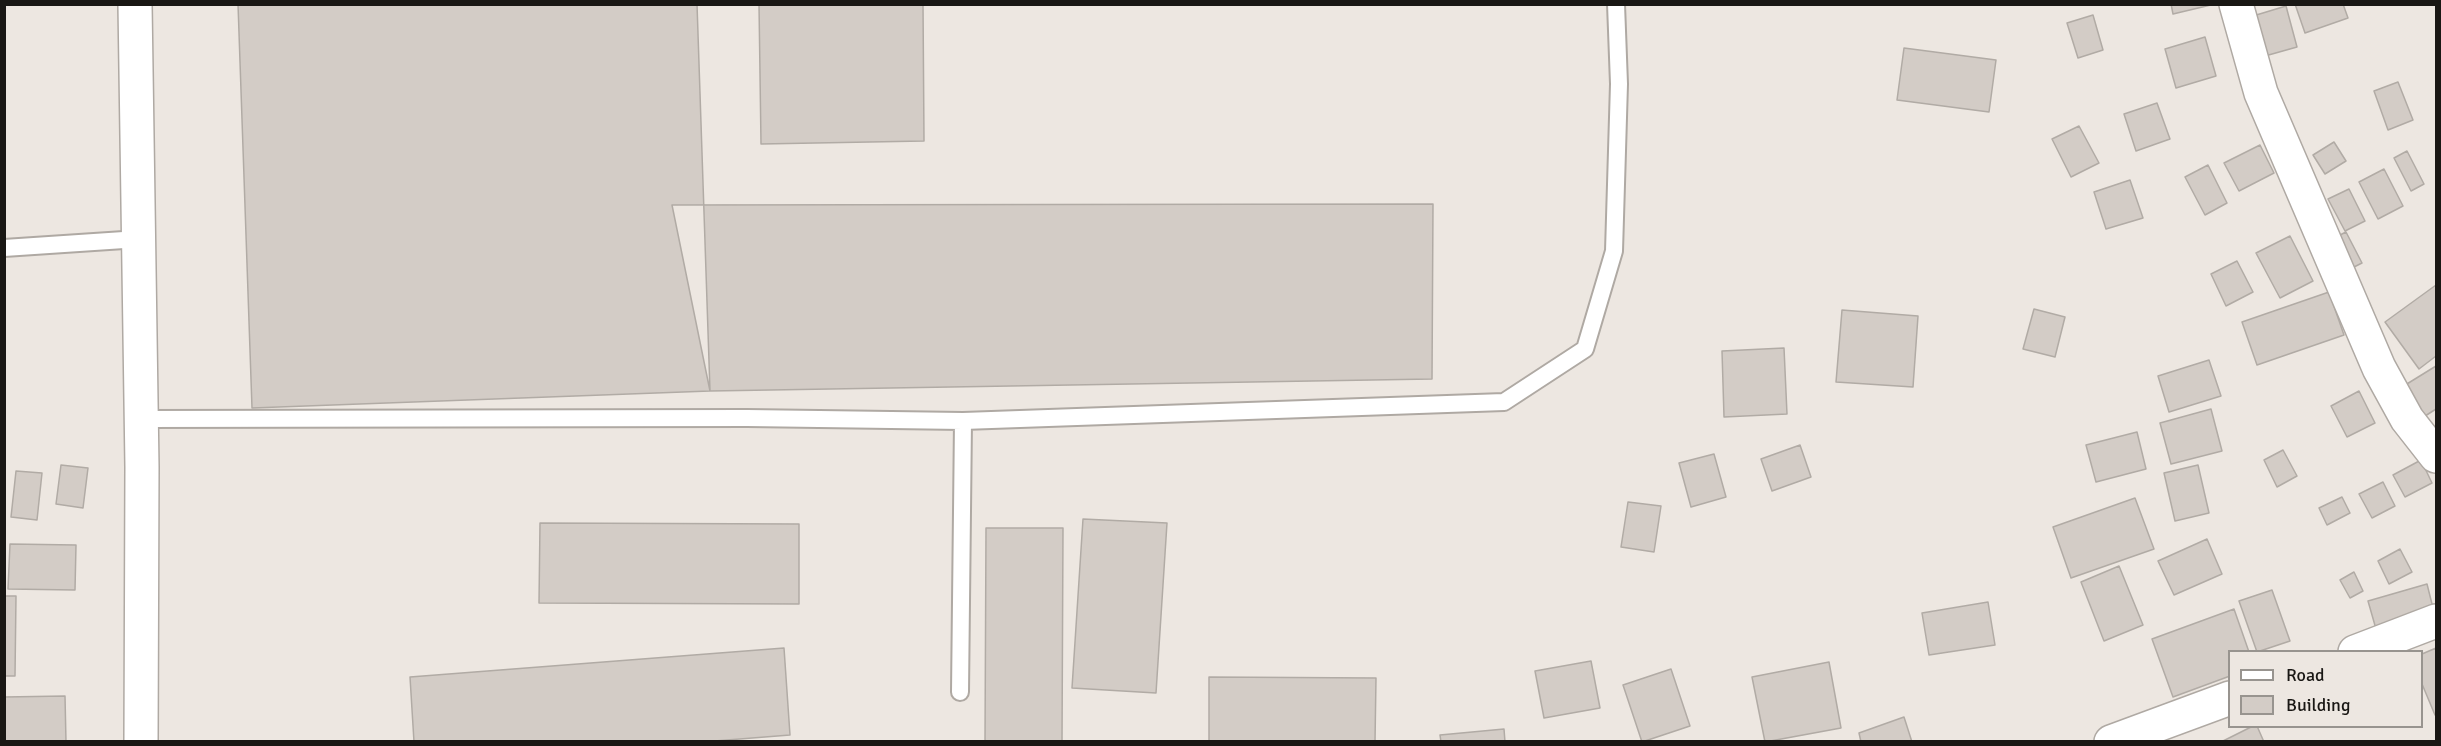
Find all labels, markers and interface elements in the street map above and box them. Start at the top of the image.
legend [2228,650,2423,728]
text: Road [2286,664,2325,686]
text: Building [2286,694,2350,716]

